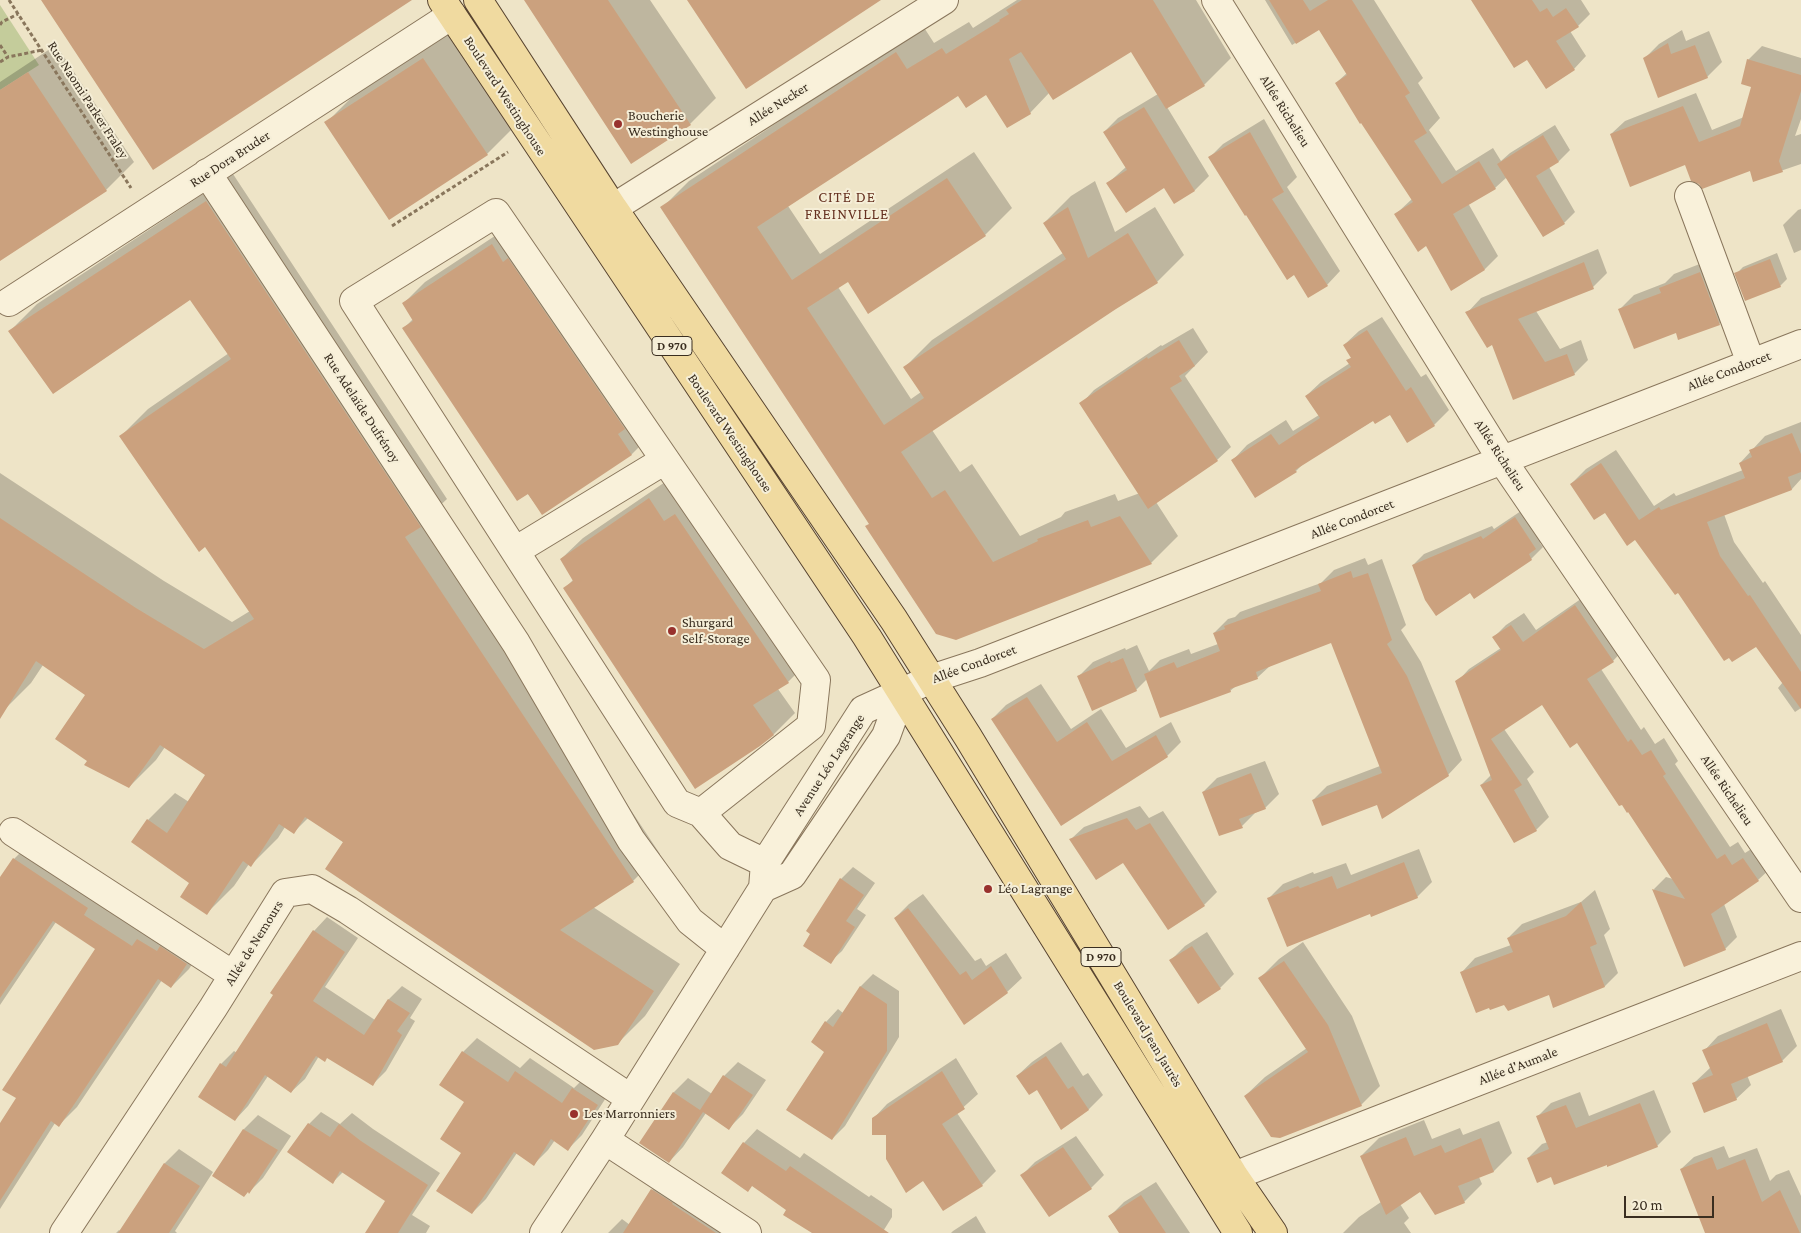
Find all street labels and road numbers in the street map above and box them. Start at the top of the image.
street label: Boulevard Westinghouse [460,33,550,159]
street label: Rue Naomi Parker Fraley [44,38,132,162]
street label: Allée Richelieu [1256,72,1314,150]
street label: Allée Necker [744,79,812,129]
street label: Rue Dora Bruder [187,127,273,191]
road number: D 970 [652,336,692,356]
street label: Allée Condorcet [1685,347,1773,395]
street label: Rue Adelaïde Dufrénoy [320,350,404,466]
street label: Boulevard Westinghouse [684,371,776,495]
street label: Allée Richelieu [1471,416,1529,494]
street label: Allée Condorcet [1308,495,1396,543]
street label: Allée Condorcet [930,641,1018,687]
street label: Avenue Léo Lagrange [790,711,868,819]
street label: Allée Richelieu [1697,751,1757,829]
street label: Allée de Nemours [221,897,287,989]
road number: D 970 [1081,948,1121,966]
street label: Boulevard Jean Jaurès [1110,978,1186,1090]
street label: Allée d'Aumale [1476,1043,1560,1089]

